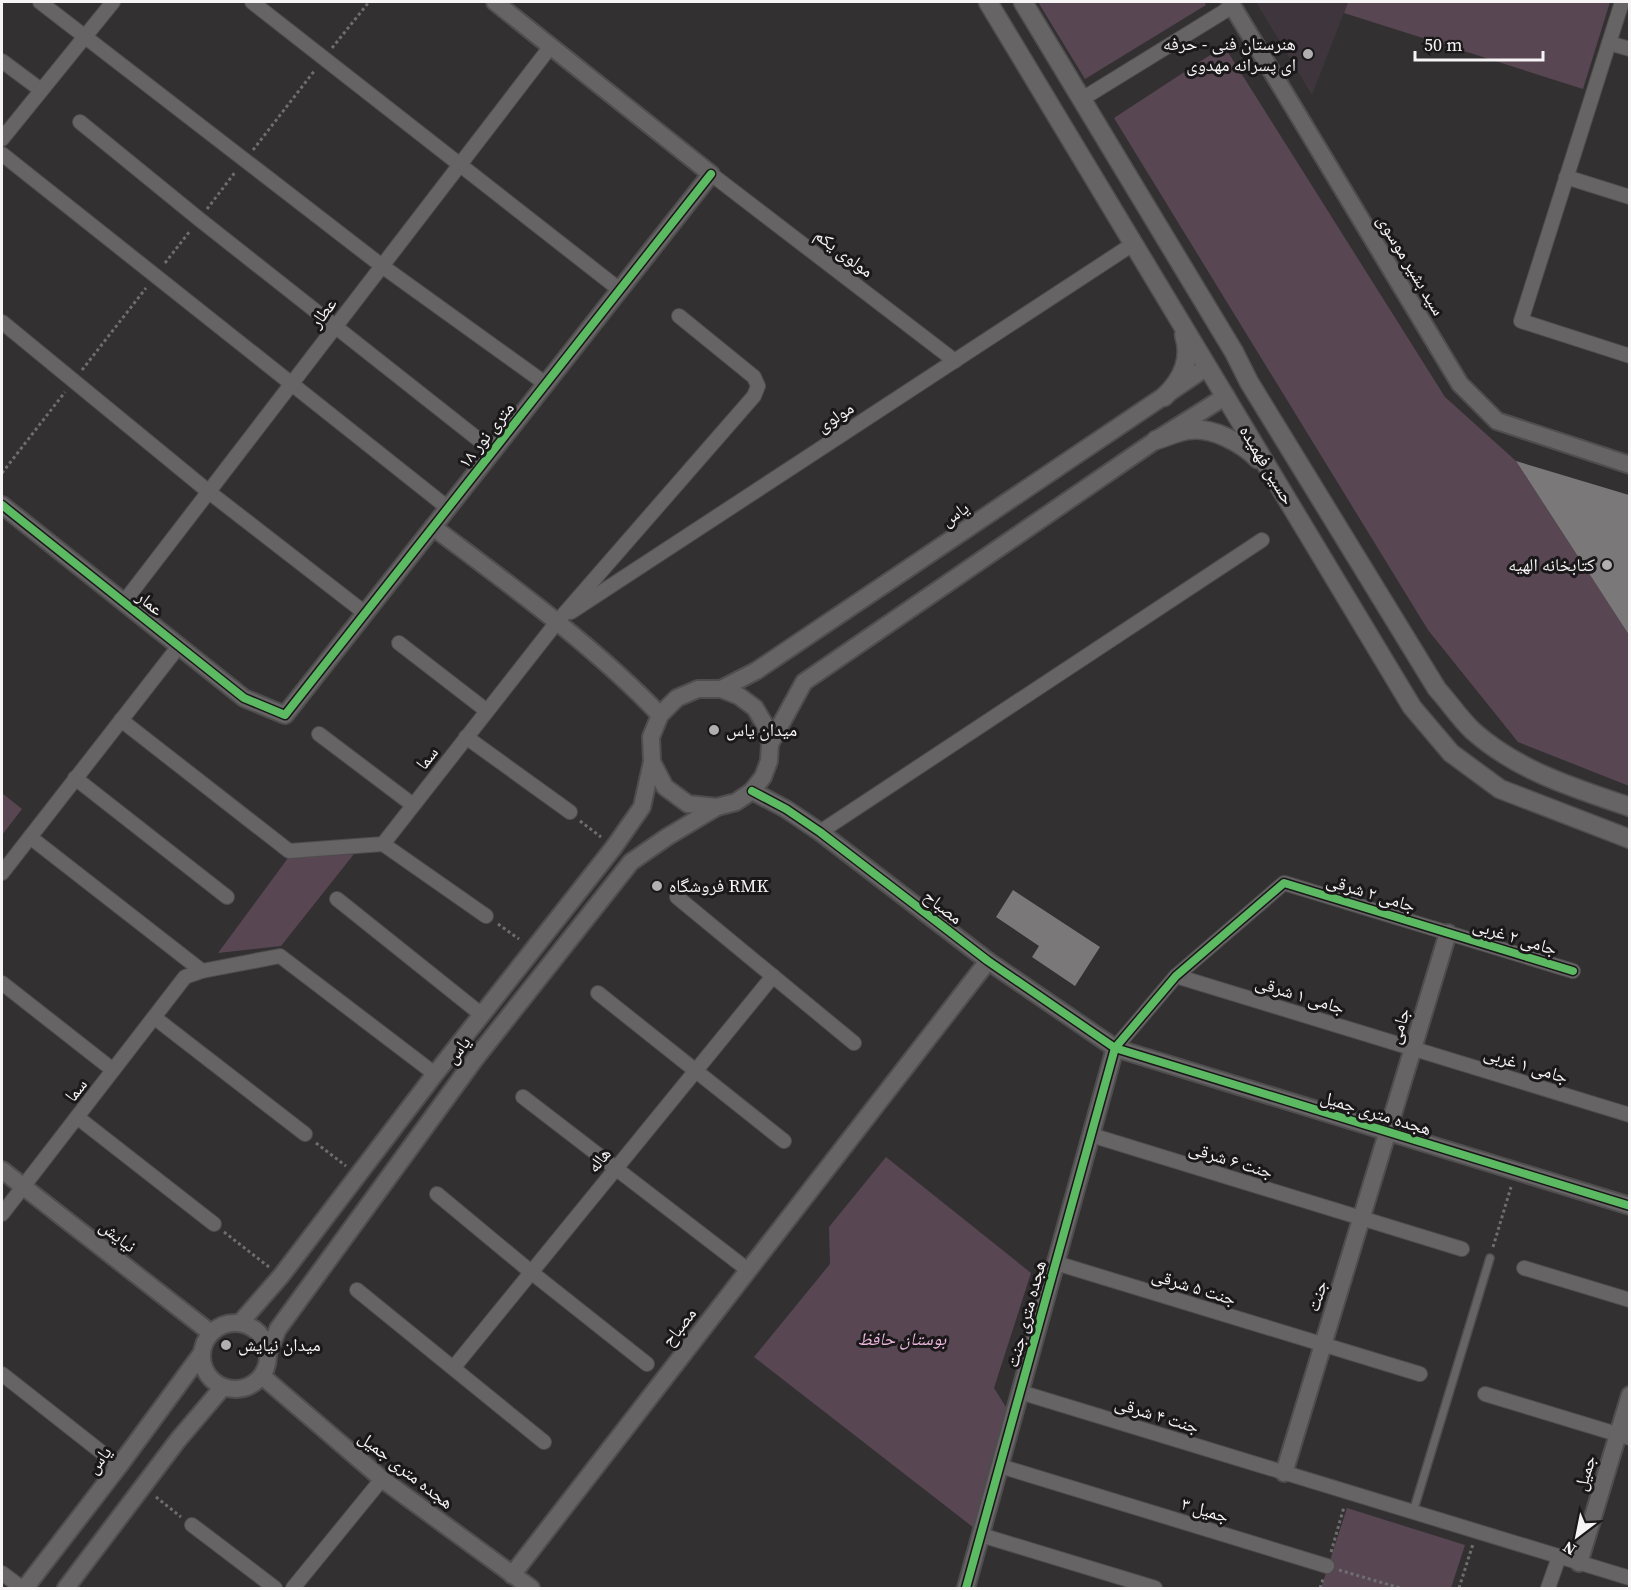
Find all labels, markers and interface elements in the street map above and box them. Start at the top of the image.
scale bar [1415,24,1542,62]
place label: هنرستان فنی - حرفه ای پسرانه مهدوی [1163,31,1296,77]
text: 50 m [1424,32,1462,57]
marker: هنرستان فنی - حرفه ای پسرانه مهدوی [1301,47,1315,61]
street label: سید بشیر موسوی [1371,209,1451,320]
street label: مولوی یکم [810,222,879,283]
street label: عطار [302,292,342,334]
street label: مولوی [811,395,858,438]
street label: ۱۸ متری نور [452,396,519,473]
street label: حسین فهمیده [1234,420,1301,509]
street label: یاس [936,495,974,532]
place label: کتابخانه الهیه [1508,552,1596,577]
marker: کتابخانه الهیه [1600,558,1614,572]
street label: عمار [131,583,169,621]
place label: میدان یاس [726,717,797,742]
marker: میدان یاس [707,723,721,737]
street label: سما [409,741,444,775]
street label: جامی ۲ شرقی [1323,867,1419,918]
place label: فروشگاه RMK [669,873,768,898]
marker: فروشگاه RMK [650,879,664,893]
street label: مصباح [918,883,968,930]
street label: جامی ۲ غربی [1470,912,1560,961]
street label: جامی ۱ شرقی [1252,969,1348,1020]
street label: جامی [1381,1005,1416,1047]
street label: یاس [439,1031,476,1069]
street label: جامی ۱ غربی [1481,1040,1571,1089]
street label: سما [58,1073,93,1107]
street label: هجده متری جمیل [1318,1084,1435,1141]
street label: جنت ۶ شرقی [1186,1135,1276,1184]
street label: هاله [581,1142,616,1178]
street label: نیایش [95,1213,142,1258]
street label: هجده متری جنت [999,1258,1052,1370]
street label: جنت ۵ شرقی [1149,1262,1239,1311]
street label: جنت [1300,1277,1333,1315]
street label: مصباح [655,1302,702,1352]
park label: بوستان حافظ [858,1326,947,1351]
place label: میدان نیایش [238,1332,321,1357]
marker: میدان نیایش [219,1338,233,1352]
street label: جنت ۴ شرقی [1112,1390,1202,1439]
street label: هجده متری جمیل [354,1425,459,1515]
street label: یاس [80,1441,117,1479]
street label: جمیل [1567,1452,1602,1494]
street label: جمیل ۳ [1178,1491,1232,1529]
north arrow [1547,1506,1607,1566]
text: N [1558,1536,1580,1561]

